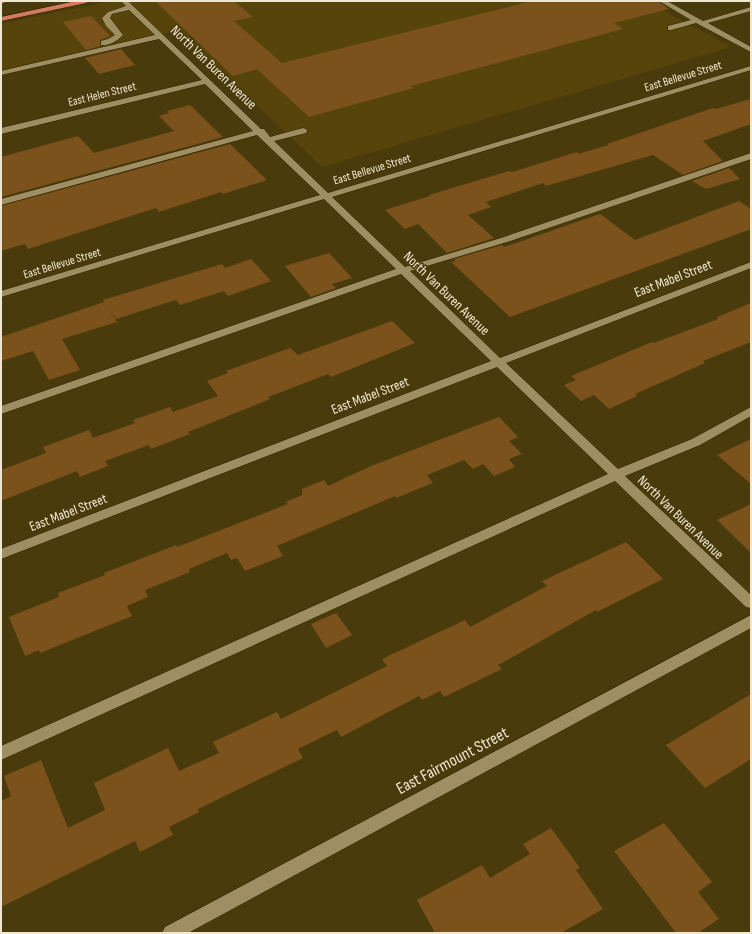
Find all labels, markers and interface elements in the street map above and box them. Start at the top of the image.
street label: North Van Buren Avenue [167,22,260,113]
street label: East Bellevue Street [643,57,724,95]
street label: East Helen Street [67,79,138,110]
street label: East Bellevue Street [332,150,413,188]
street label: East Bellevue Street [22,244,103,282]
street label: North Van Buren Avenue [400,248,493,339]
street label: East Mabel Street [632,256,714,301]
street label: East Mabel Street [329,373,411,418]
street label: North Van Buren Avenue [634,472,727,563]
street label: East Mabel Street [27,490,109,535]
street label: East Fairmount Street [393,723,512,799]

